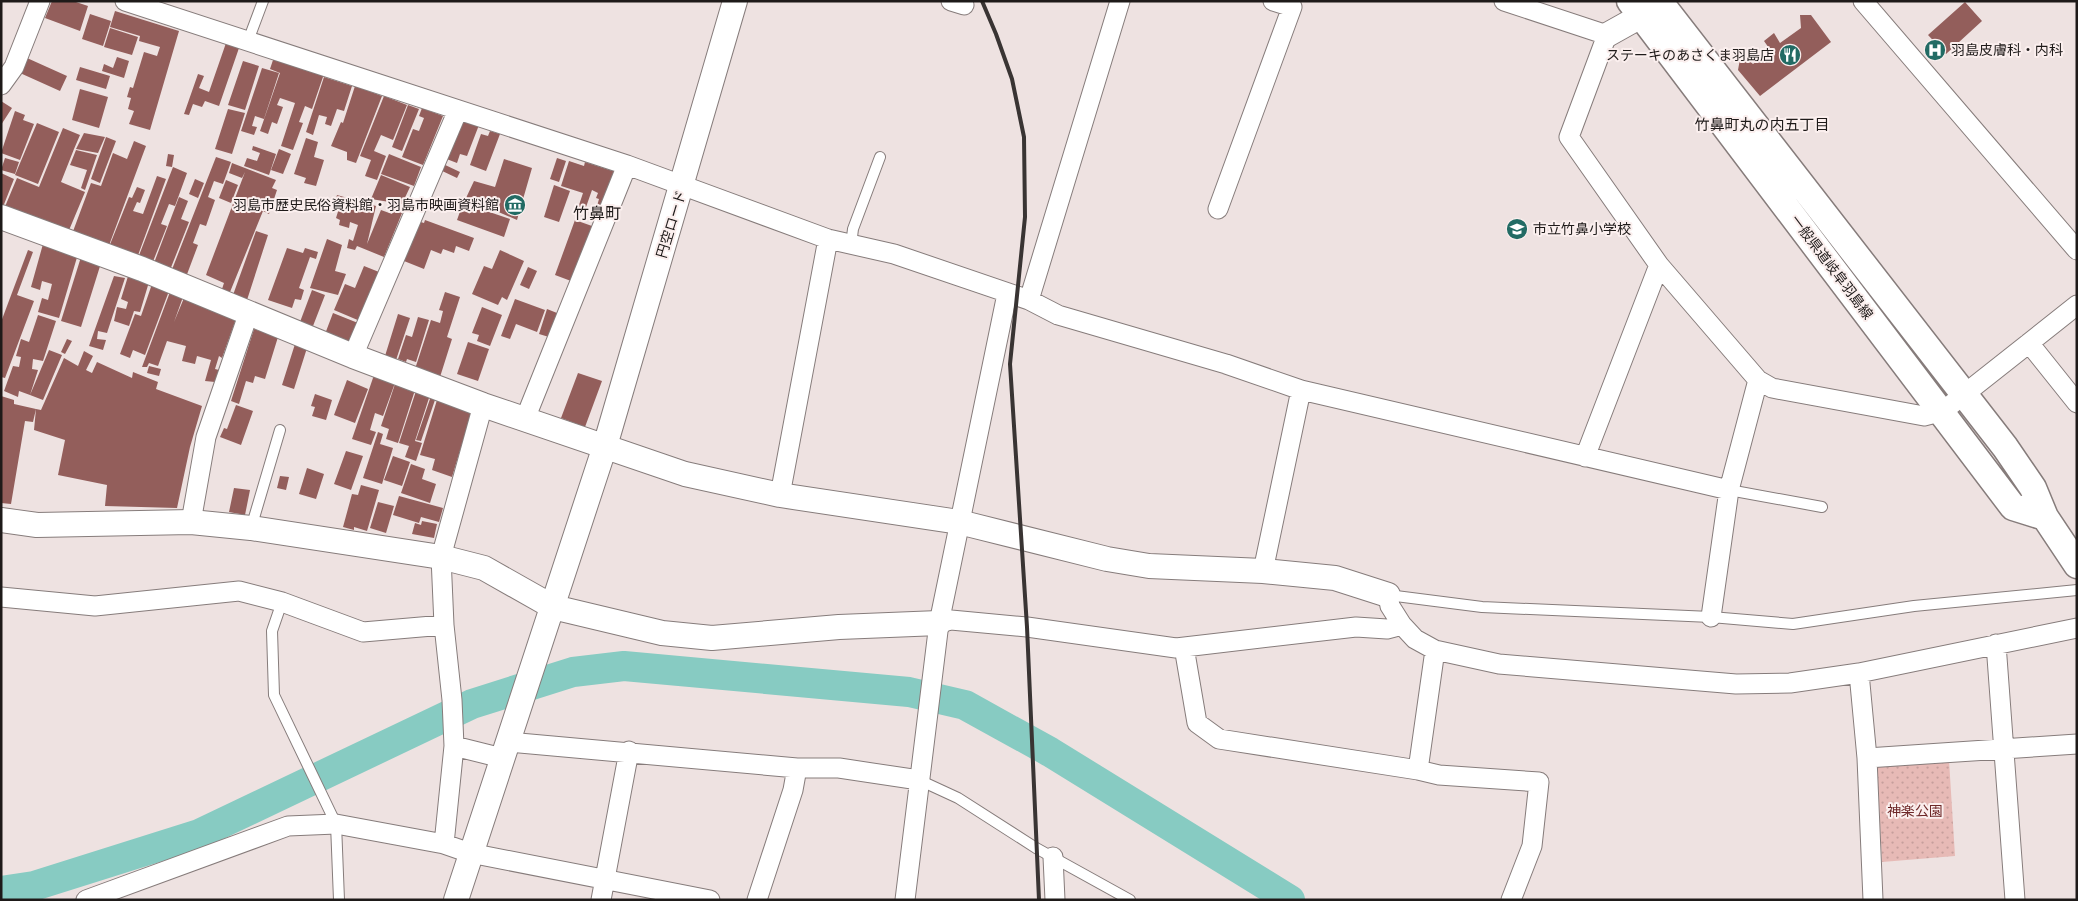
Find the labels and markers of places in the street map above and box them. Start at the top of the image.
hospital icon: 羽島皮膚科・内科 [1923,38,1947,62]
place label: 羽島皮膚科・内科 [1951,40,2063,60]
restaurant icon: ステーキのあさくま羽島店 [1778,43,1802,67]
place label: ステーキのあさくま羽島店 [1606,45,1774,65]
museum icon: 羽島市歴史民俗資料館・羽島市映画資料館 [503,193,527,217]
place label: 羽島市歴史民俗資料館・羽島市映画資料館 [233,195,499,215]
school or university icon: 市立竹鼻小学校 [1505,217,1529,241]
place label: 市立竹鼻小学校 [1533,219,1631,239]

